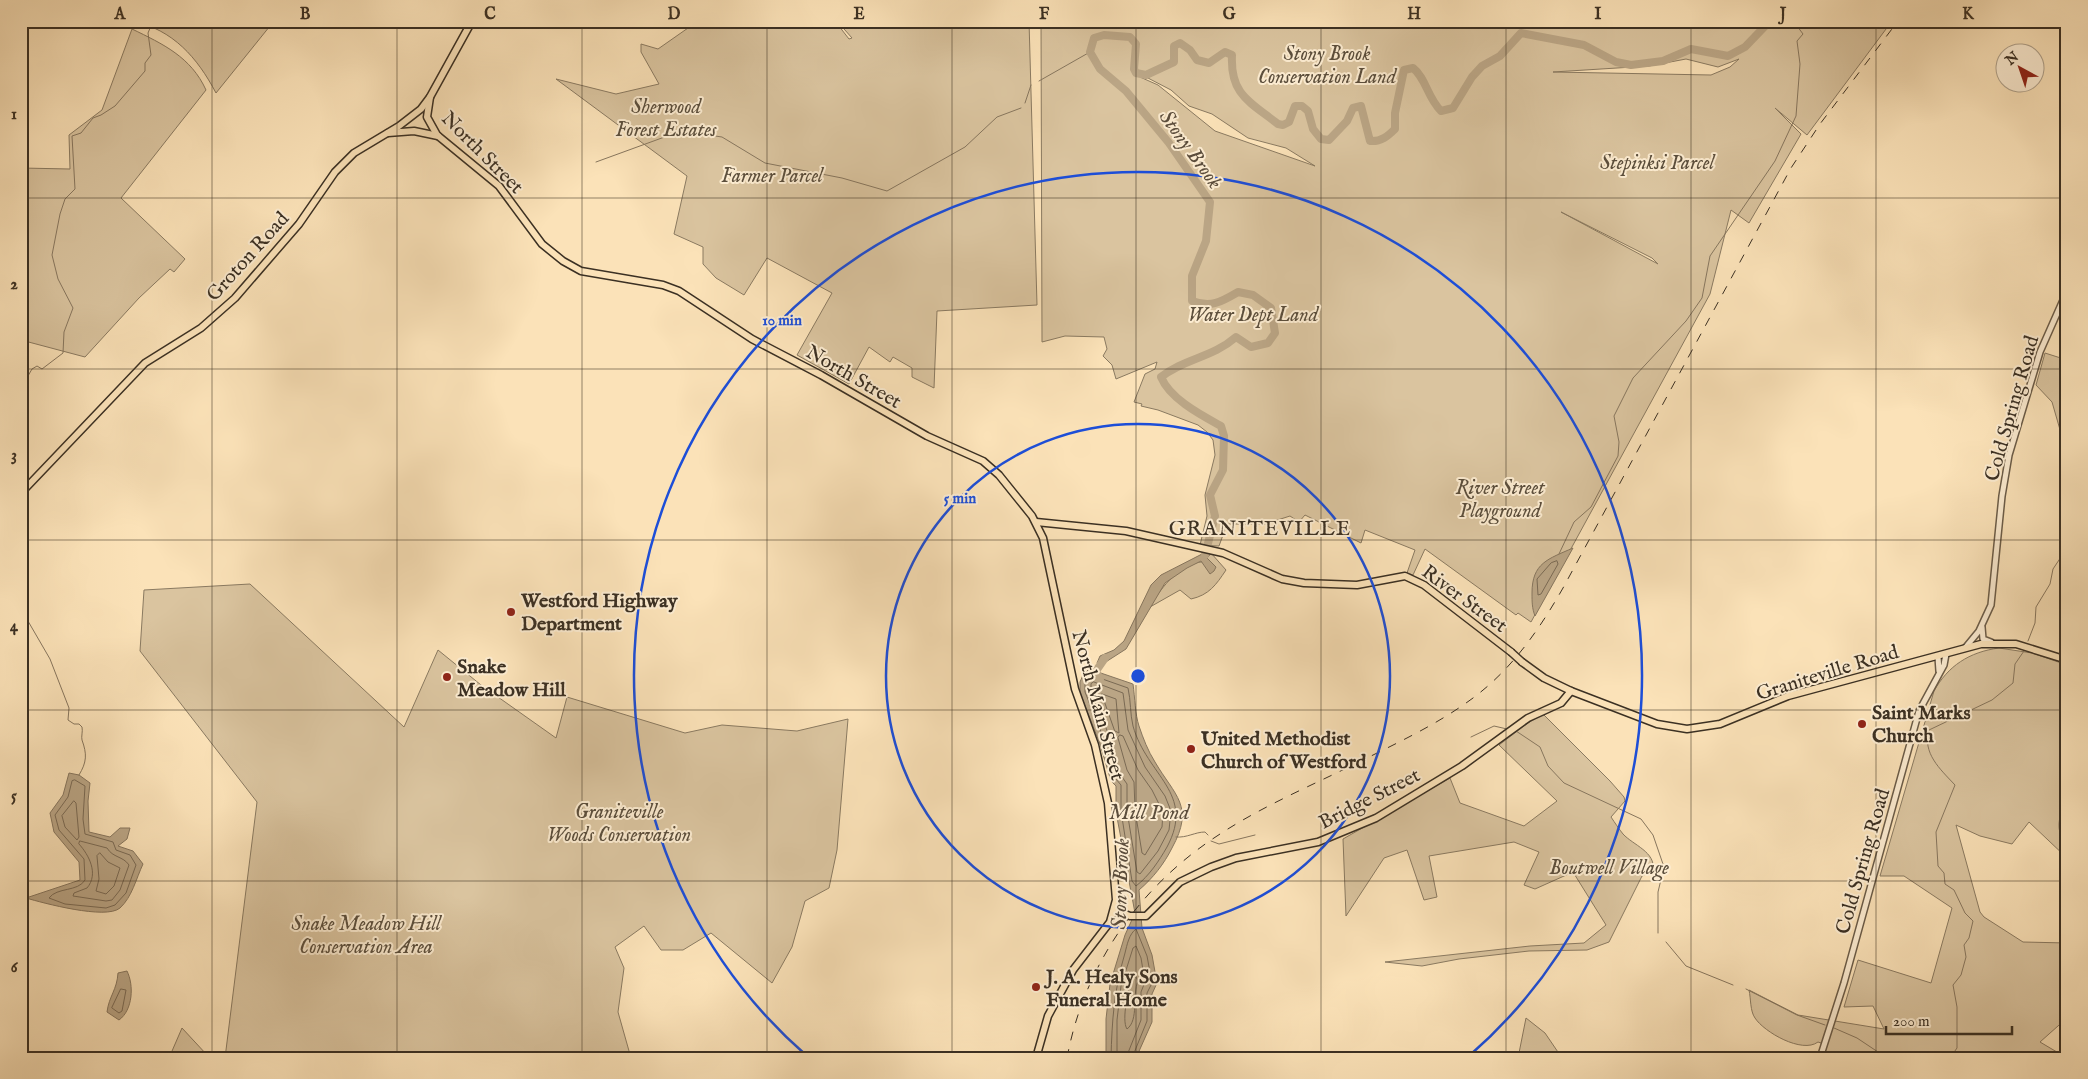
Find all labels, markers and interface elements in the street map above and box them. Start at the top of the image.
text: A [114,5,127,25]
text: B [300,5,311,25]
text: C [484,5,496,25]
text: D [668,5,681,25]
text: E [853,5,865,25]
text: F [1039,5,1050,25]
text: G [1223,5,1236,25]
text: H [1407,5,1421,25]
text: I [1595,5,1602,25]
text: J [1778,5,1787,25]
text: K [1962,5,1975,25]
park label: Stony Brook Conservation Land [1258,42,1398,90]
north arrow [1996,42,2046,92]
text: N [2001,48,2023,70]
park label: Sherwood Forest Estates [615,95,717,143]
text: 1 [11,105,17,125]
water label: Stony Brook [1152,105,1228,195]
street label: North Street [435,107,528,200]
park label: Stepinksi Parcel [1600,151,1716,176]
park label: Farmer Parcel [721,164,825,189]
street label: Groton Road [201,207,295,307]
text: 2 [10,275,18,295]
park label: Water Dept Land [1188,303,1320,328]
text: 10 min [762,311,802,330]
street label: Cold Spring Road [1980,332,2045,484]
street label: North Street [801,340,906,415]
text: 3 [11,446,17,466]
park label: River Street Playground [1455,476,1546,525]
text: 5 min [944,489,976,508]
district label: GRANITEVILLE [1169,516,1351,543]
street label: River Street [1416,560,1512,639]
place label: Westford Highway Department [520,589,679,637]
marker: Westford Highway Department [505,606,517,618]
text: 4 [10,617,19,637]
street label: North Main Street [1066,628,1130,783]
street label: Graniteville Road [1753,640,1902,707]
place label: Snake Meadow Hill [457,655,566,703]
centre of rings [1129,667,1147,685]
marker: Snake Meadow Hill [441,671,453,683]
place label: Saint Marks Church [1872,701,1971,749]
marker: Saint Marks Church [1856,718,1868,730]
place label: United Methodist Church of Westford [1200,727,1368,775]
marker: United Methodist Church of Westford [1185,743,1197,755]
street label: Bridge Street [1315,763,1425,836]
street label: Cold Spring Road [1831,785,1896,937]
text: 5 [11,787,17,807]
park label: Graniteville Woods Conservation [547,800,691,848]
water label: Mill Pond [1109,800,1191,827]
water label: Stony Brook [1106,837,1137,930]
park label: Boutwell Village [1549,856,1669,882]
park label: Snake Meadow Hill Conservation Area [291,912,443,960]
text: 6 [11,958,19,978]
place label: J. A. Healy Sons Funeral Home [1043,965,1178,1013]
marker: J. A. Healy Sons Funeral Home [1030,981,1042,993]
scale bar [1886,1004,2012,1036]
text: 200 m [1893,1012,1930,1031]

